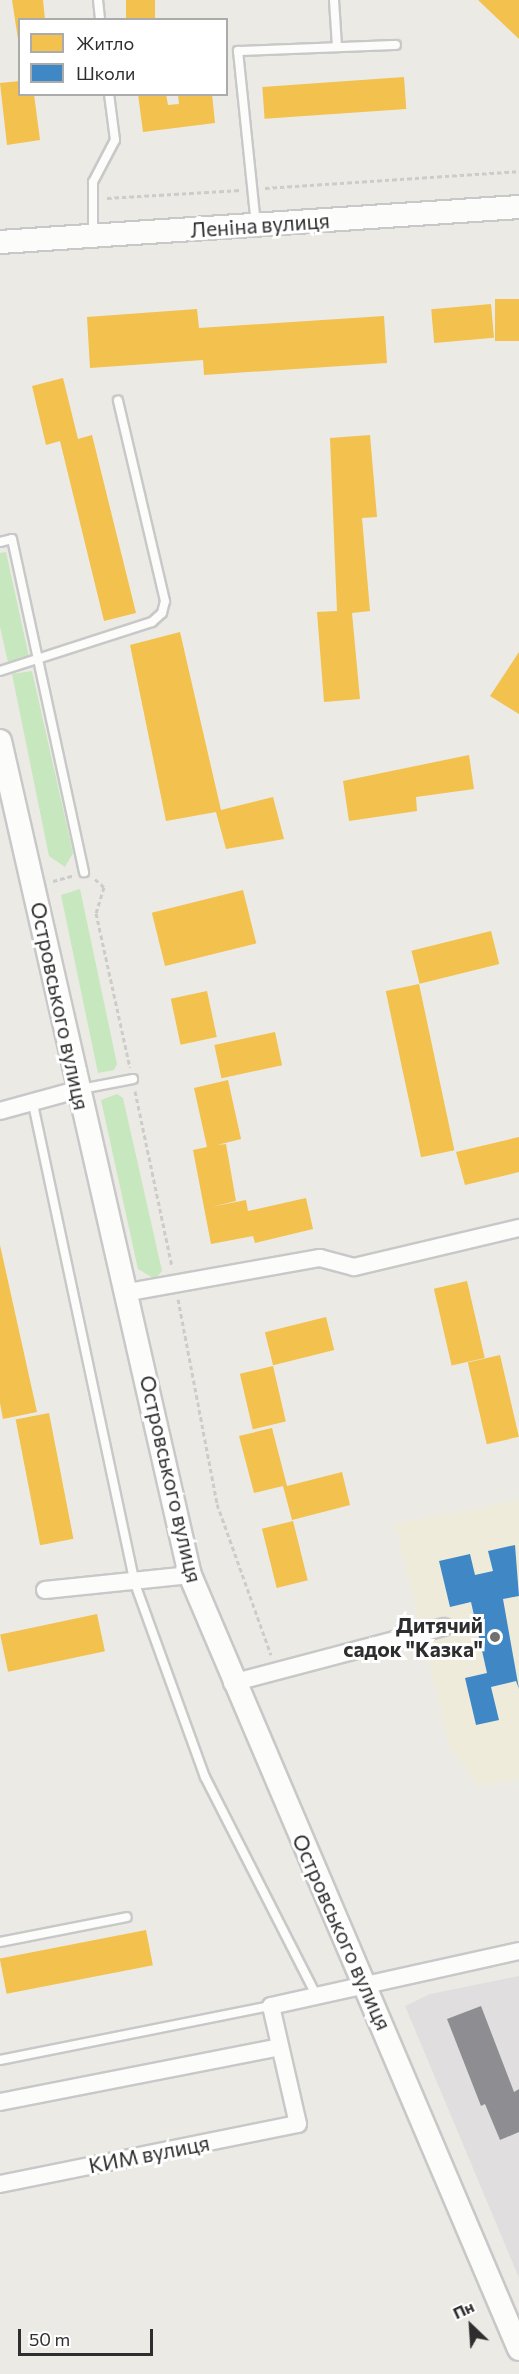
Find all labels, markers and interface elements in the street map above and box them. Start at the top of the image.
legend [18,18,228,96]
text: Житло [76,32,134,54]
text: Школи [76,62,135,84]
street label: Леніна вулиця [189,208,331,242]
street label: Островського вулиця [26,900,94,1112]
street label: Островського вулиця [135,1373,207,1585]
place label: Дитячий садок "Казка" [343,1612,483,1662]
marker: Дитячий садок "Казка" [488,1630,502,1644]
street label: Островського вулиця [287,1830,397,2034]
street label: КИМ вулиця [86,2130,212,2178]
north arrow [441,2296,501,2356]
text: Пн [450,2296,477,2322]
scale bar [21,2317,156,2355]
text: 50 m [29,2328,70,2350]

